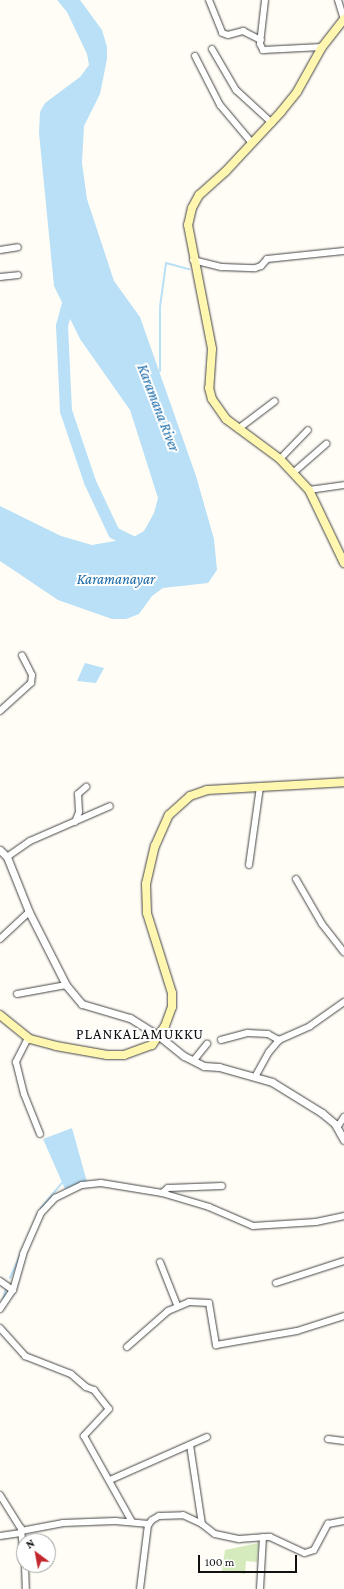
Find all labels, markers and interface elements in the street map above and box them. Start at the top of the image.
water label: Karamana River [133,362,183,454]
water label: Karamanayar [77,571,155,589]
district label: PLANKALAMUKKU [76,1026,204,1044]
north arrow [16,1533,56,1573]
text: N [24,1537,37,1551]
scale bar [200,1547,299,1573]
text: 100 m [205,1555,234,1569]

